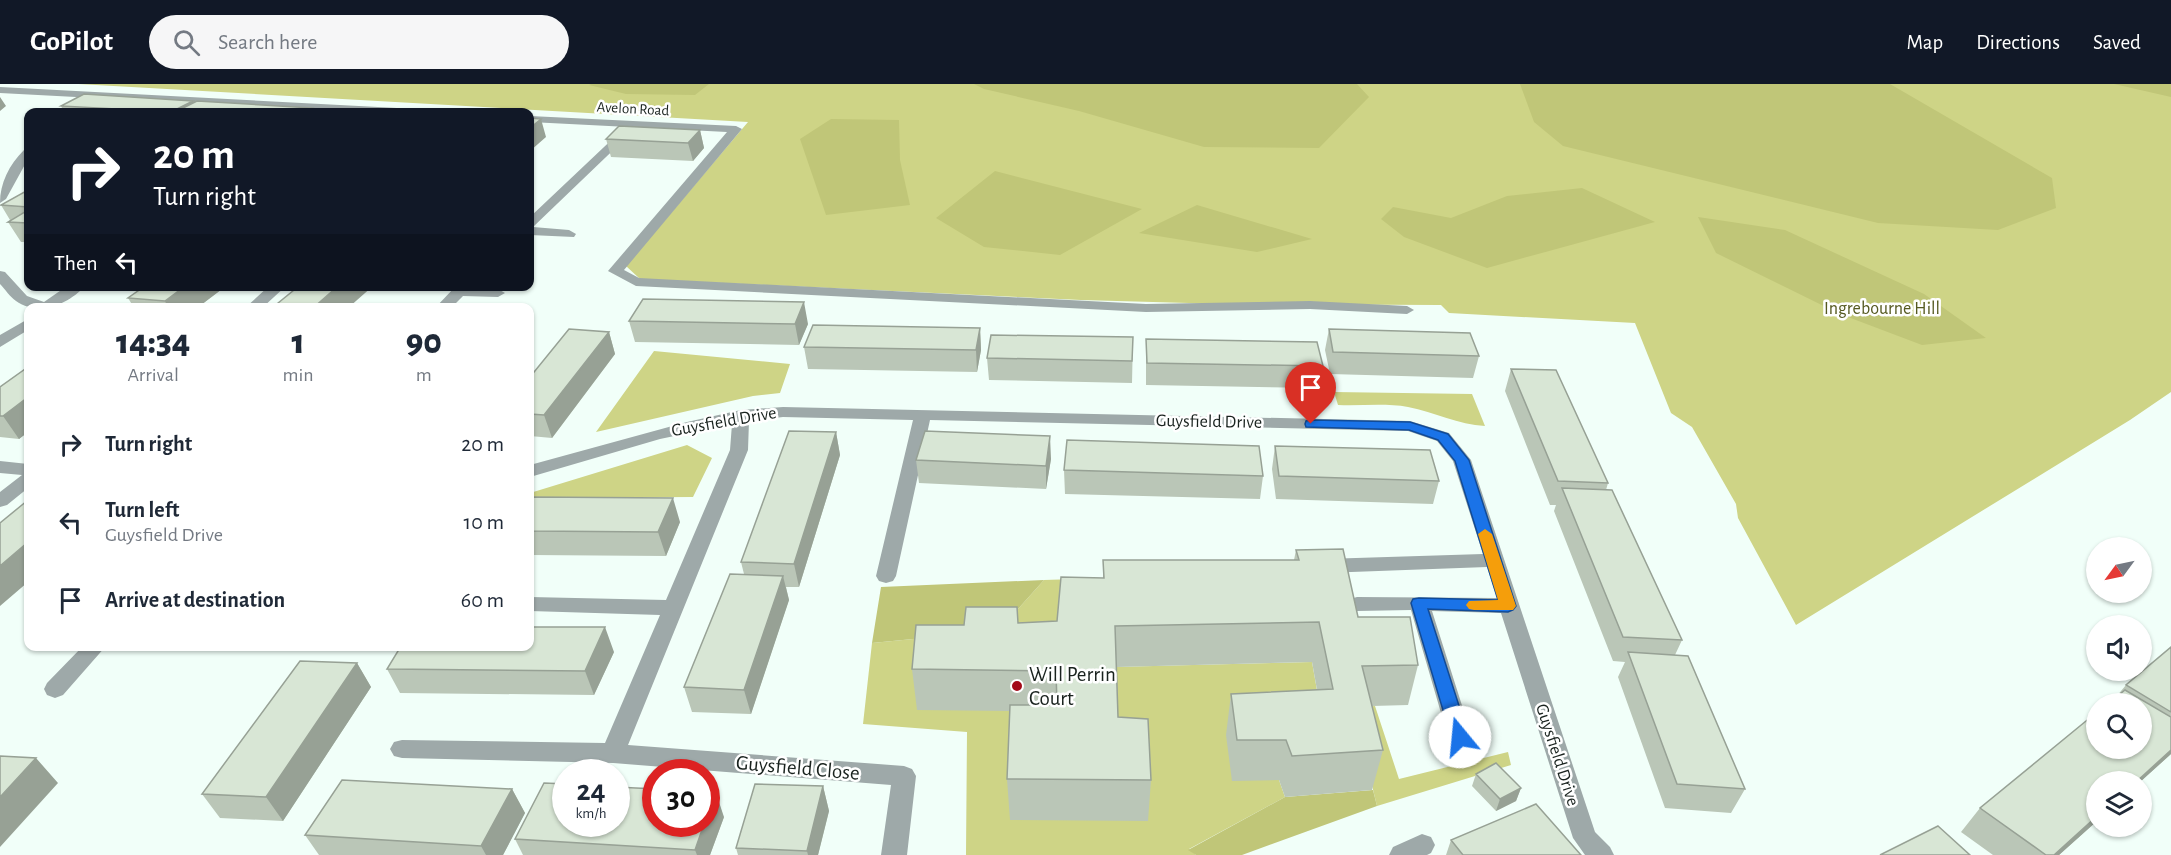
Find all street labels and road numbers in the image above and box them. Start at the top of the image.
street label: Avelon Road [596,100,670,118]
street label: Guysfield Drive [670,404,778,440]
street label: Guysfield Drive [1156,412,1262,432]
street label: Guysfield Drive [1532,702,1582,808]
street label: Guysfield Close [735,752,861,784]

